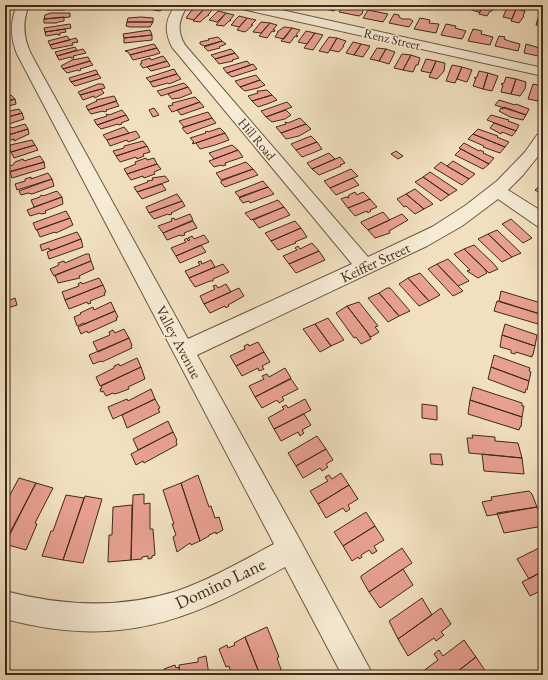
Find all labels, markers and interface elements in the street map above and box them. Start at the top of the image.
street label: Renz Street [362,24,422,54]
street label: Hill Road [234,114,280,164]
street label: Keiffer Street [337,237,413,286]
street label: Valley Avenue [152,302,206,382]
street label: Domino Lane [171,552,269,614]

